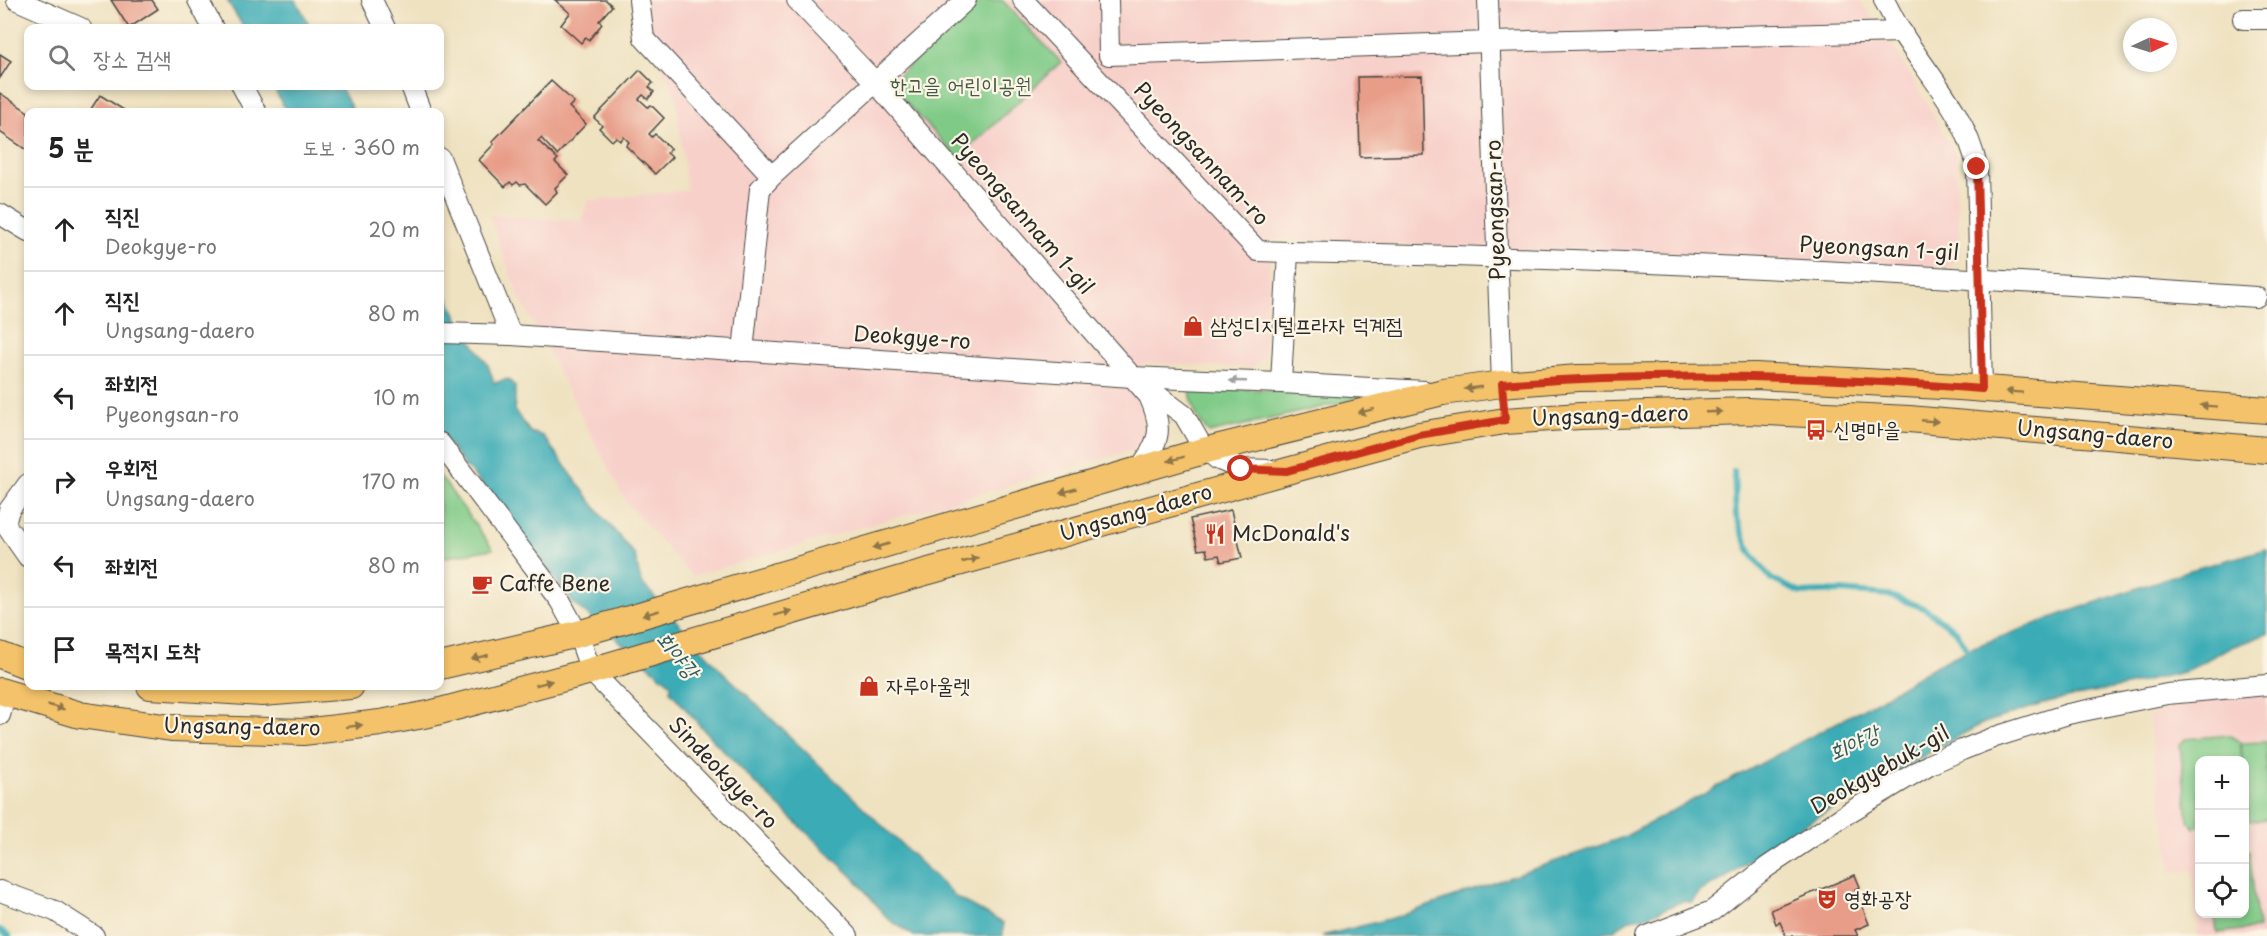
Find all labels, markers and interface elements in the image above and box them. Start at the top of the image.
north arrow [2123,18,2177,72]
search box [24,24,444,90]
icon: search [45,41,78,74]
text: 장소 검색 [93,41,171,74]
park label: 한고을 어린이공원 [890,68,1032,100]
street label: Pyeongsannam-ro [1127,74,1278,232]
street label: Pyeongsannam 1-gil [944,125,1103,301]
text: 5 분 [48,128,94,167]
text: 도보 · 360 m [303,132,420,162]
street label: Pyeongsan-ro [1476,139,1512,281]
route end [1963,153,1989,179]
text: 직진 [105,198,140,231]
icon: ahead [48,213,81,246]
text: 20 m [368,214,420,244]
street label: Pyeongsan 1-gil [1798,227,1960,267]
text: Deokgye-ro [105,231,217,261]
text: 직진 [105,282,140,315]
icon: ahead [48,297,81,330]
text: 80 m [368,298,420,328]
place label: 삼성디지털프라자 덕계점 [1210,308,1403,340]
shop icon: 삼성디지털프라자 덕계점 [1181,314,1205,338]
text: Ungsang-daero [105,315,255,345]
street label: Deokgye-ro [852,316,972,356]
text: 좌회전 [105,366,158,399]
one-way arrow [1228,377,1247,386]
icon: left [48,381,81,414]
text: 10 m [373,382,420,412]
one-way arrow [1463,383,1482,392]
one-way arrow [2005,387,2024,396]
street label: Ungsang-daero [1531,395,1689,433]
text: Pyeongsan-ro [105,399,239,429]
one-way arrow [2199,401,2218,410]
one-way arrow [1356,407,1375,417]
one-way arrow [1705,407,1724,417]
street label: Ungsang-daero [2015,410,2175,456]
place label: 신명마을 [1833,412,1901,444]
one-way arrow [1920,416,1939,426]
bus stop icon: 신명마을 [1804,418,1828,442]
text: 우회전 [105,450,158,483]
one-way arrow [1167,454,1186,464]
route start [1227,455,1253,481]
icon: right [48,465,81,498]
text: 170 m [362,466,420,496]
street label: Ungsang-daero [1055,474,1215,548]
text: Ungsang-daero [105,483,255,513]
one-way arrow [1059,487,1077,496]
place label: McDonald's [1232,516,1350,548]
restaurant icon: McDonald's [1203,522,1227,546]
one-way arrow [872,542,890,551]
icon: left [48,549,81,582]
text: 좌회전 [105,549,158,582]
text: 80 m [368,550,420,580]
one-way arrow [961,554,980,564]
place label: Caffe Bene [499,566,610,598]
cafe icon: Caffe Bene [470,572,494,596]
one-way arrow [774,608,792,617]
one-way arrow [642,609,660,618]
water label: 회야강 [649,623,710,687]
icon: arrive [48,633,81,666]
text: 목적지 도착 [105,633,201,666]
one-way arrow [471,652,489,662]
place label: 자루아울렛 [886,668,971,700]
shop icon: 자루아울렛 [857,674,881,698]
one-way arrow [535,678,553,688]
one-way arrow [47,703,65,712]
street label: Ungsang-daero [163,708,321,742]
street label: Sindeokgye-ro [662,708,787,835]
water label: 회야강 [1822,714,1887,768]
street label: Deokgyebuk-gil [1803,715,1955,821]
one-way arrow [344,721,363,730]
map controls [2195,756,2249,918]
button: + [2195,756,2249,810]
button: − [2195,810,2249,864]
button: locate [2195,864,2249,918]
place label: 영화공장 [1844,881,1912,913]
theatre icon: 영화공장 [1815,887,1839,911]

